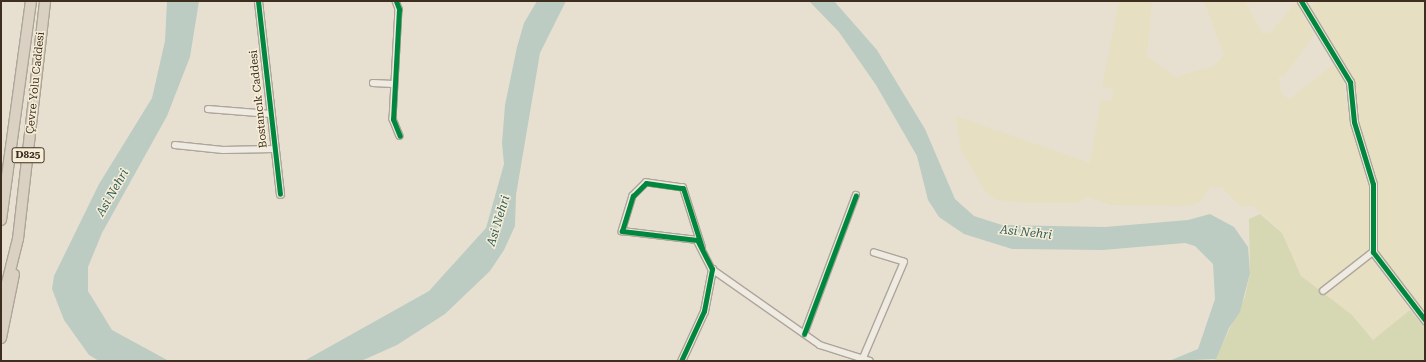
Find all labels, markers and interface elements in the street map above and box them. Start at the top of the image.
street label: Çevre Yolu Caddesi [24,31,48,135]
street label: Bostancık Caddesi [247,49,271,149]
road number: D825 [11,147,45,163]
water label: Asi Nehri [94,167,132,219]
water label: Asi Nehri [485,194,513,248]
water label: Asi Nehri [999,223,1053,243]

